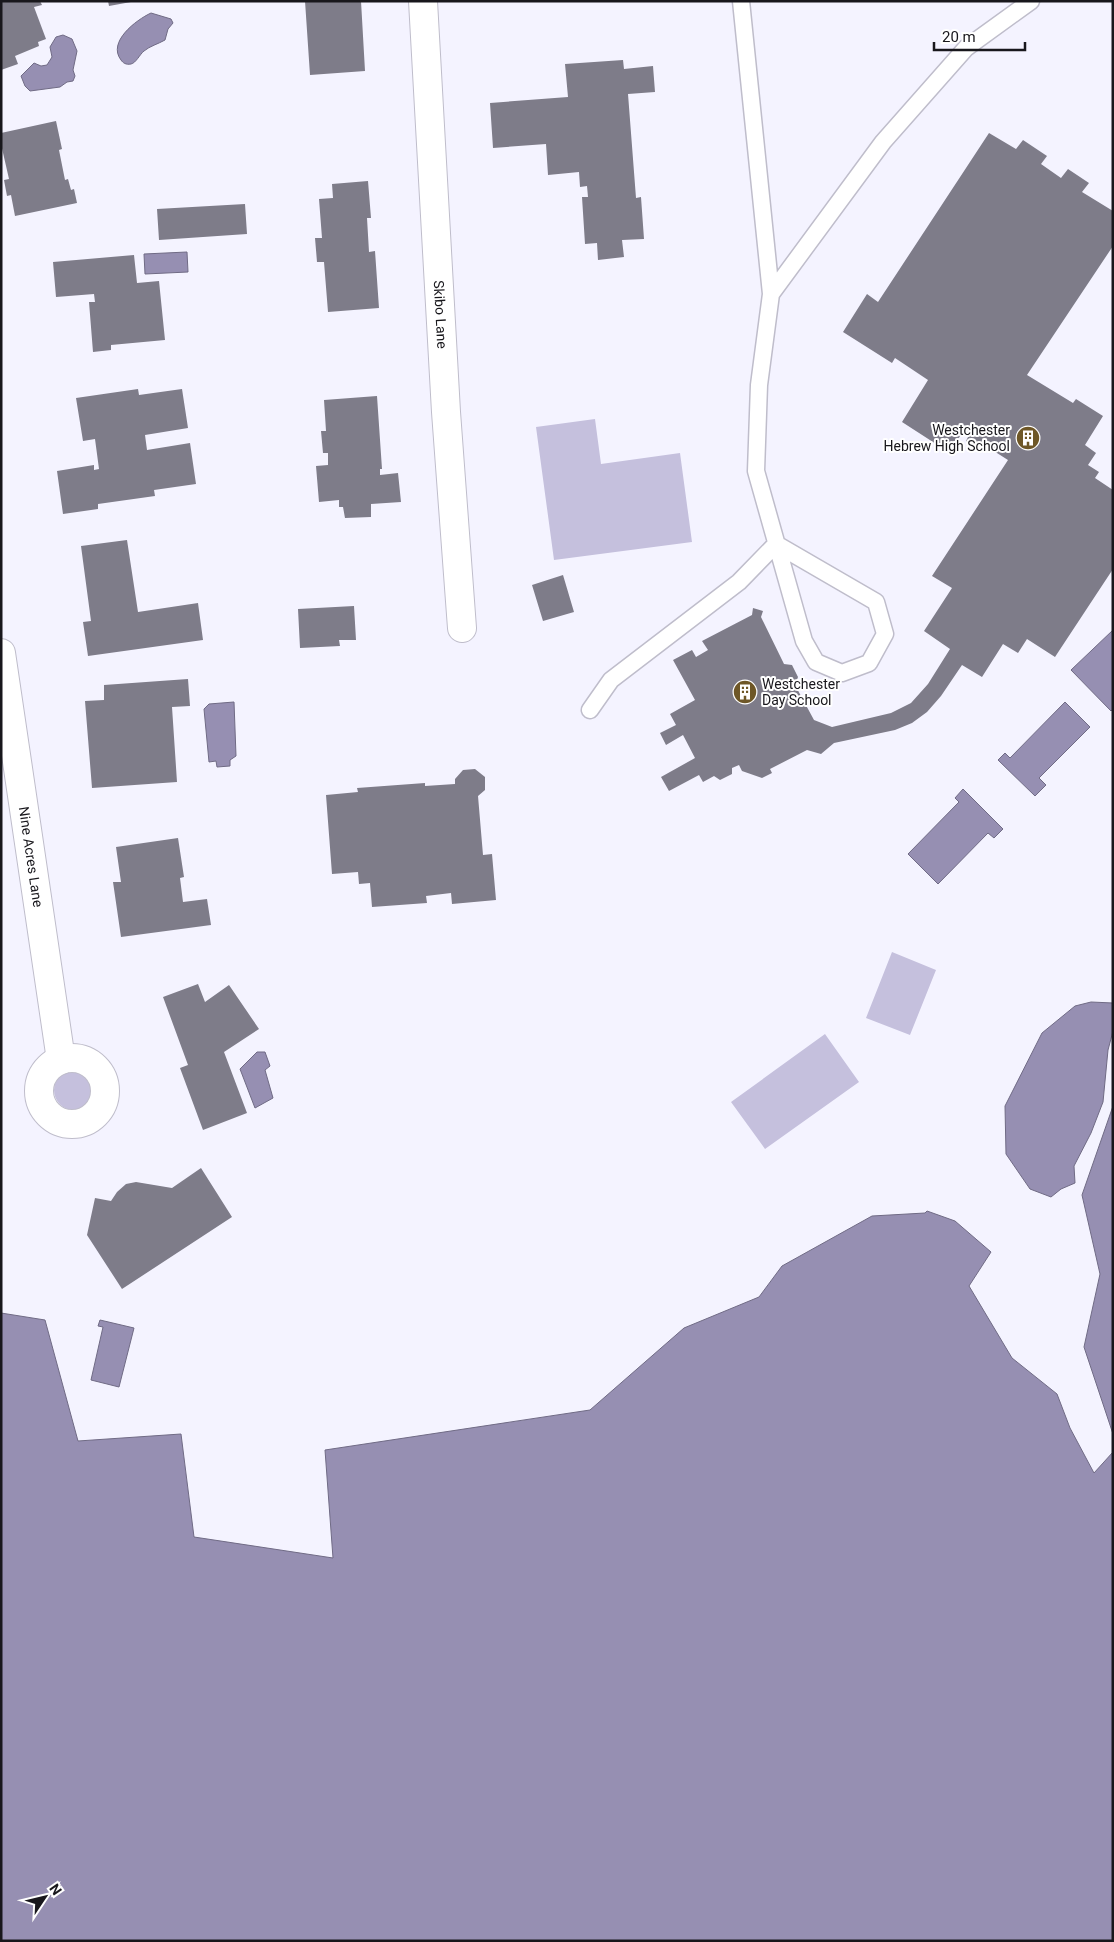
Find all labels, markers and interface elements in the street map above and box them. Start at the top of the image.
scale bar [934,20,1025,52]
text: 20 m [942,28,976,46]
street label: Skibo Lane [431,280,450,349]
place label: Westchester Hebrew High School [884,422,1010,454]
building icon: Westchester Hebrew High School [1015,425,1041,451]
place label: Westchester Day School [762,676,840,708]
building icon: Westchester Day School [732,679,758,705]
street label: Nine Acres Lane [16,805,46,908]
north arrow [20,1872,70,1922]
text: N [46,1881,65,1898]

